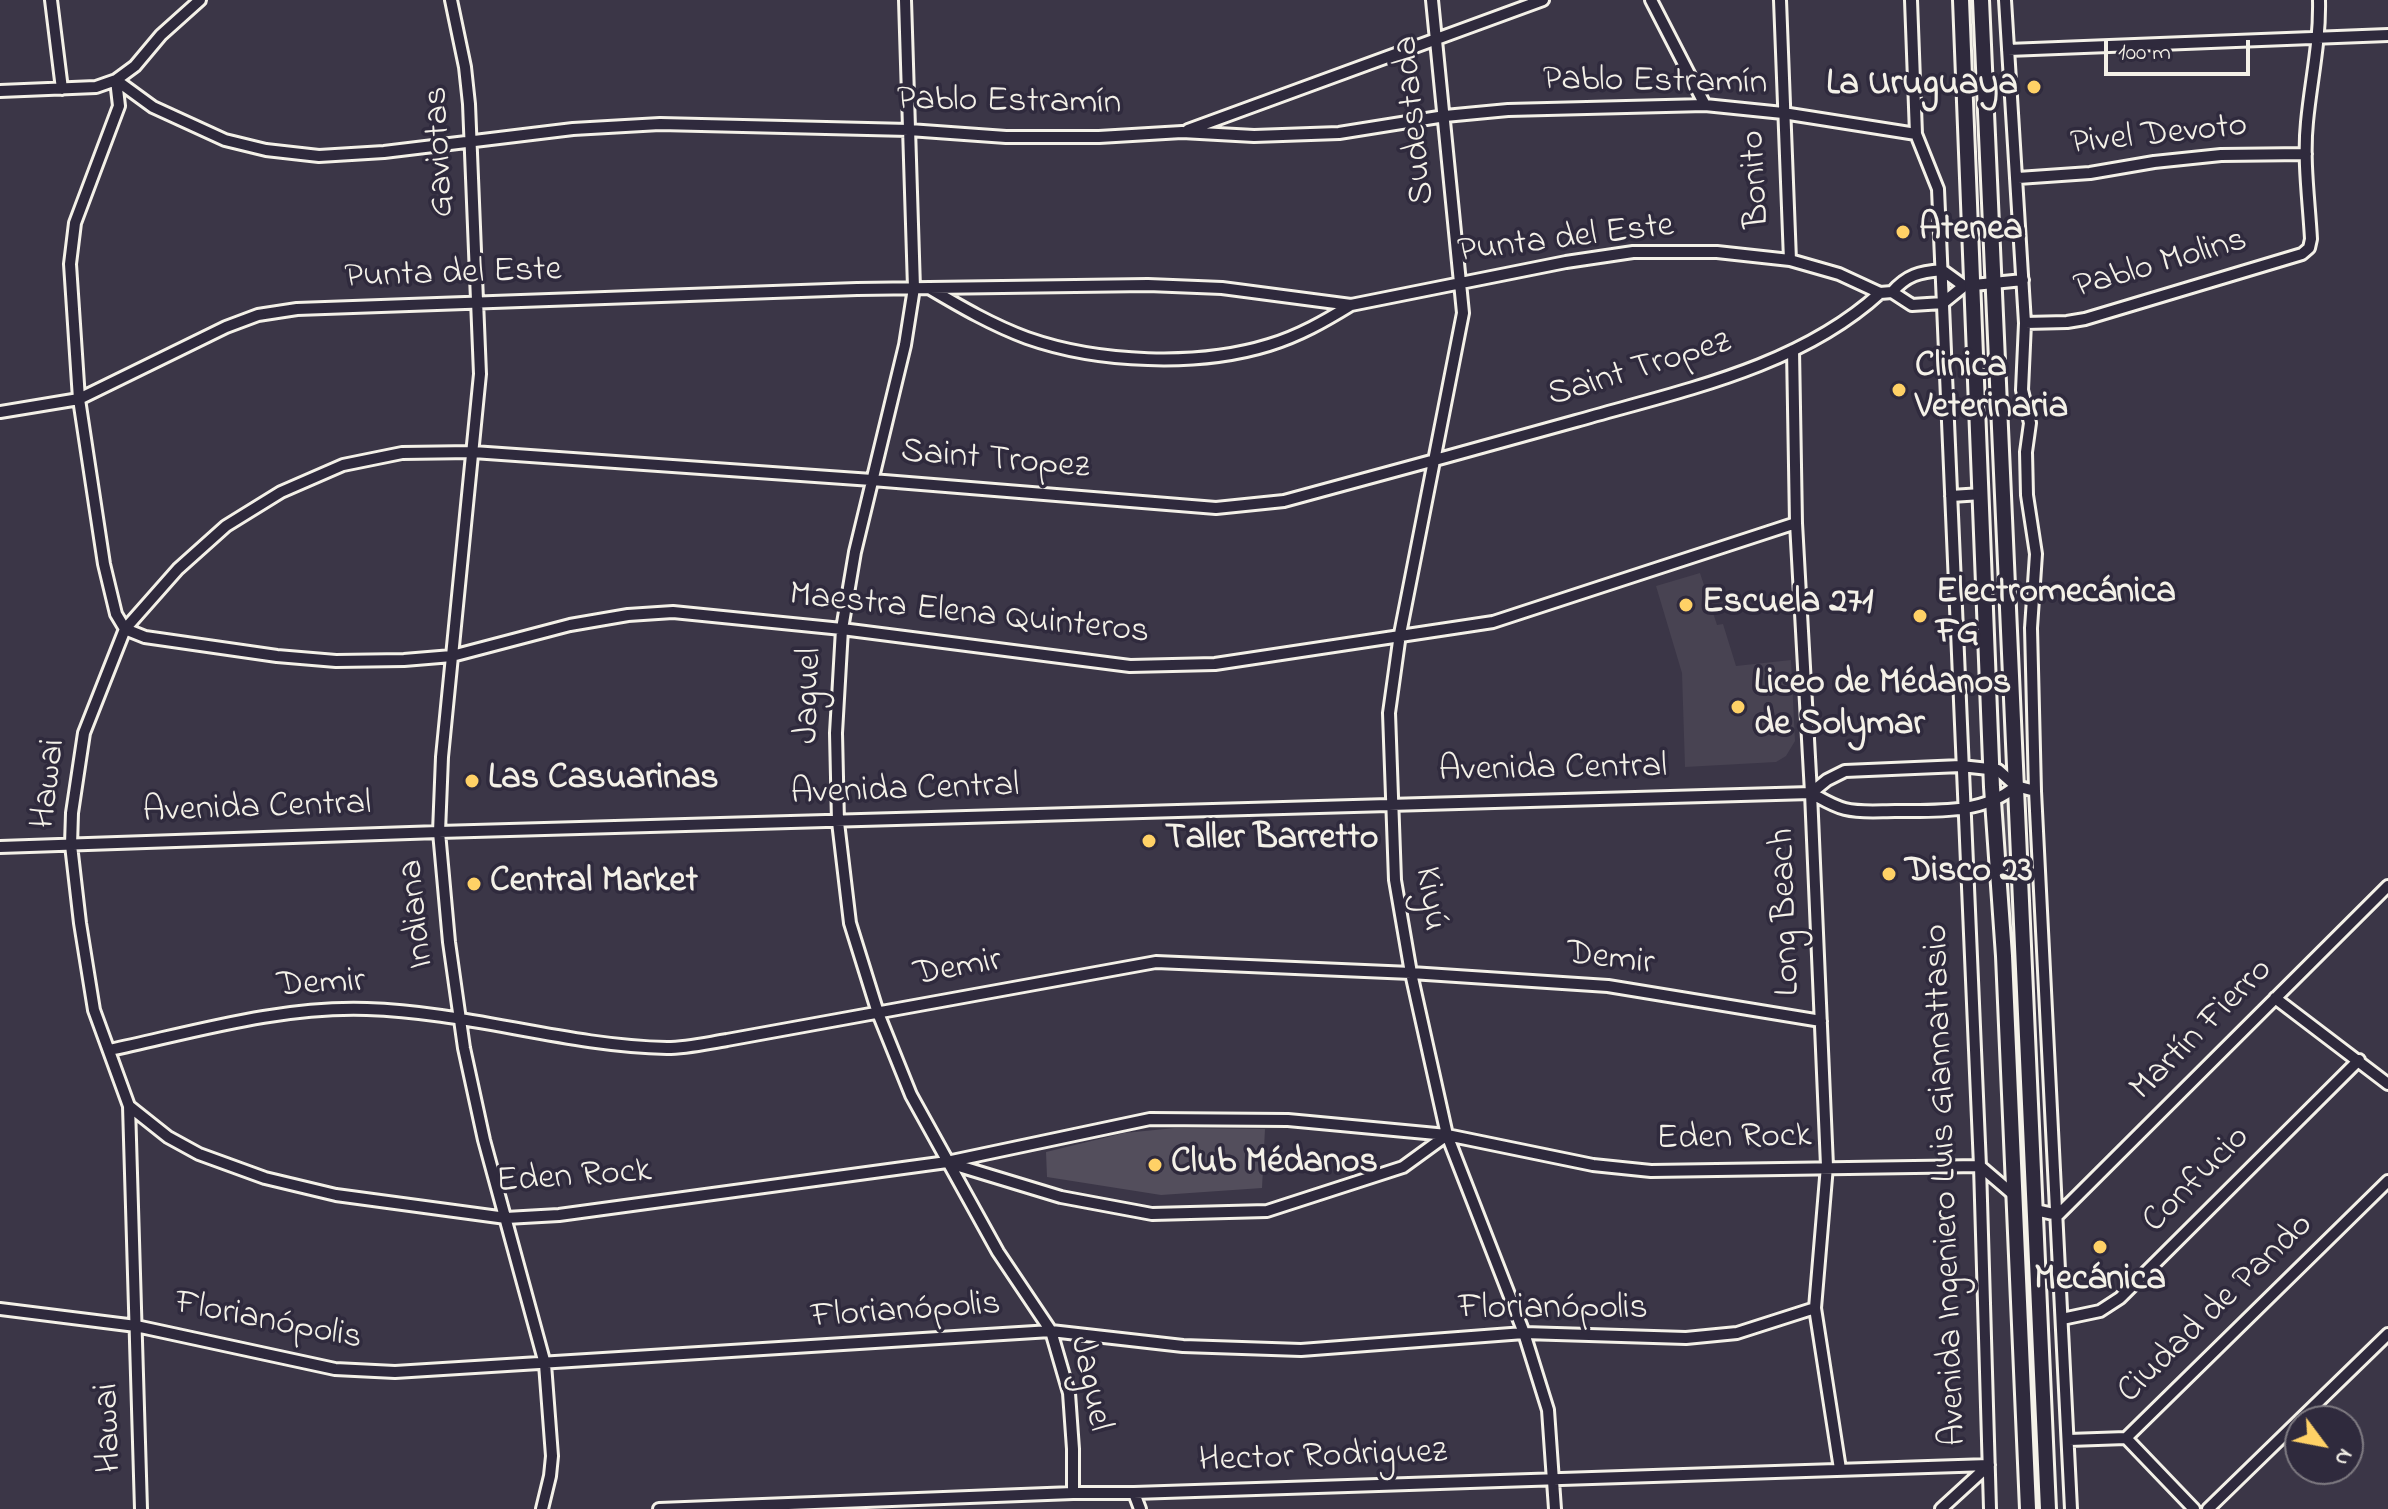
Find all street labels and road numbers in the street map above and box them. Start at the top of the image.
street label: Sudestada [1387,33,1447,207]
street label: Pablo Estramín [1542,60,1768,108]
street label: Pablo Estramín [896,80,1122,128]
street label: Gaviotas [417,85,467,219]
street label: Pivel Devoto [2069,106,2249,168]
street label: Bonito [1734,129,1782,229]
street label: Punta del Este [1456,206,1676,276]
street label: Pablo Molins [2070,221,2252,311]
street label: Punta del Este [344,251,562,301]
street label: Saint Tropez [1543,323,1737,419]
street label: Saint Tropez [899,432,1091,492]
street label: Maestra Elena Quinteros [787,576,1151,656]
street label: Jaguel [788,647,834,745]
street label: Hawai [24,737,78,831]
street label: Avenida Central [1438,747,1668,795]
street label: Avenida Central [790,766,1020,818]
street label: Avenida Central [142,784,372,836]
street label: Long Beach [1763,827,1813,997]
street label: Indiana [392,857,446,971]
street label: Kiyú [1402,864,1454,934]
street label: Avenida Ingeniero Luis Giannattasio [1917,923,1979,1447]
street label: Demir [1564,934,1656,988]
street label: Demir [911,941,1005,999]
street label: Martín Fierro [2122,950,2284,1112]
street label: Demir [276,962,366,1010]
street label: Eden Rock [1656,1117,1812,1163]
street label: Confucio [2135,1118,2261,1244]
street label: Eden Rock [495,1152,653,1206]
street label: Ciudad de Pando [2110,1206,2324,1414]
street label: Florianópolis [171,1284,365,1362]
street label: Florianópolis [810,1285,1002,1341]
street label: Florianópolis [1458,1289,1648,1333]
street label: Jaguel [1057,1333,1119,1435]
street label: Hawai [88,1382,134,1474]
street label: Hector Rodriguez [1198,1433,1448,1485]

